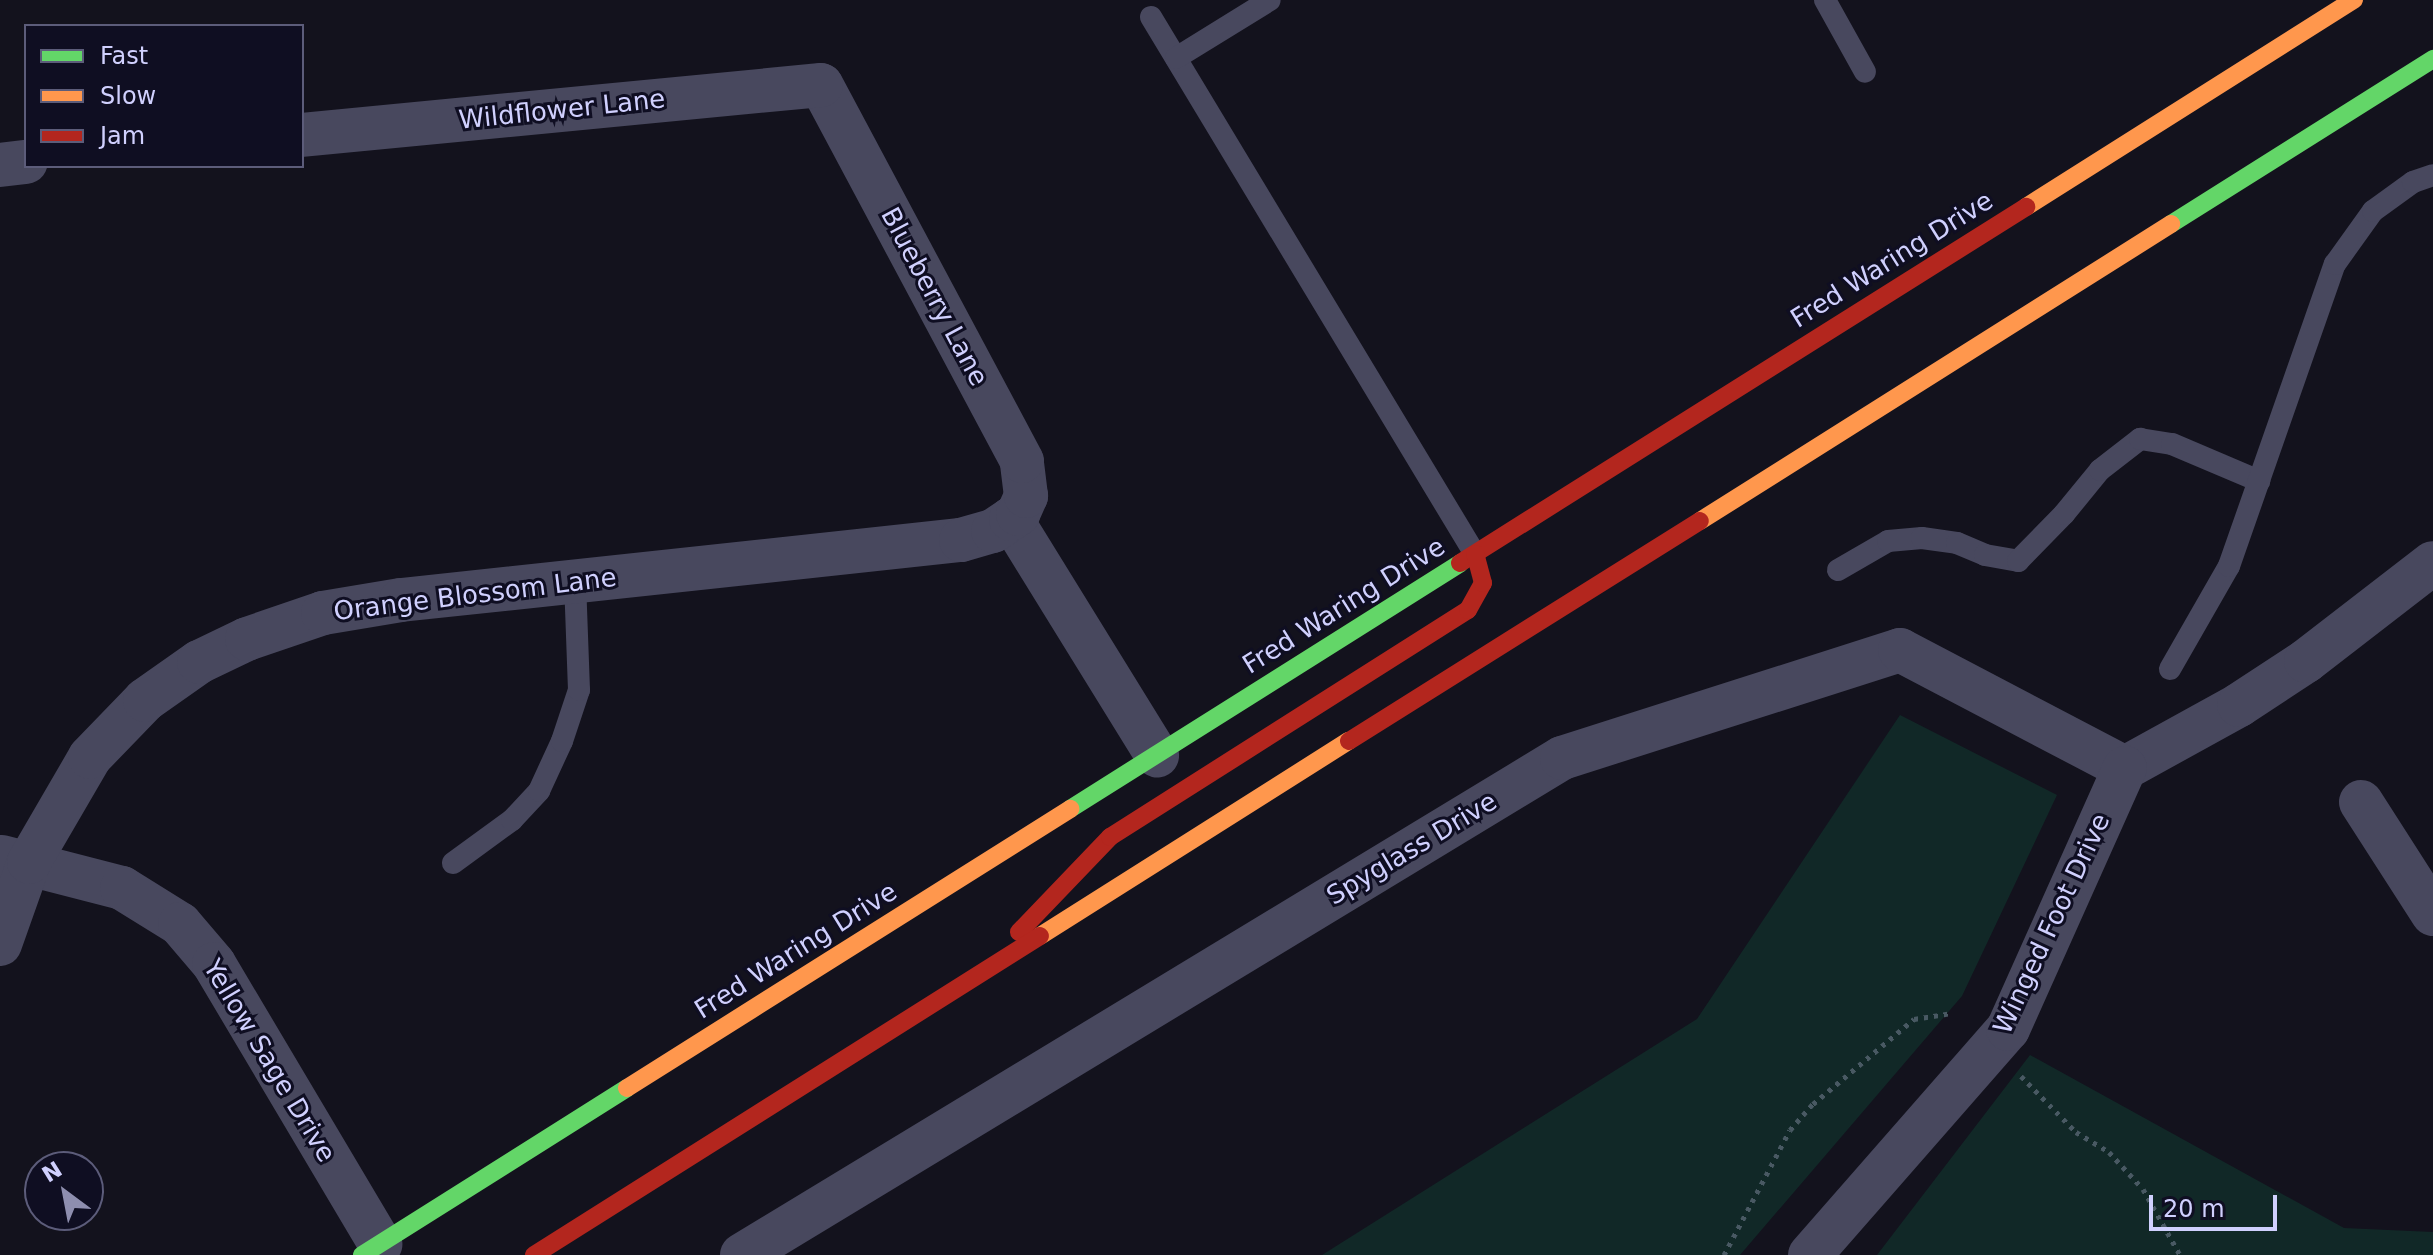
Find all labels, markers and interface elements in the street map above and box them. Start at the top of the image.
legend [24,24,304,168]
text: Fast [100,42,148,70]
text: Slow [100,82,156,110]
street label: Wildflower Lane [457,84,667,136]
text: Jam [100,122,145,150]
street label: Fred Waring Drive [1785,185,1999,335]
street label: Blueberry Lane [874,202,994,392]
street label: Fred Waring Drive [1237,531,1451,681]
street label: Orange Blossom Lane [332,562,618,628]
street label: Spyglass Drive [1321,786,1503,912]
street label: Winged Foot Drive [1987,809,2117,1039]
street label: Fred Waring Drive [689,876,903,1026]
street label: Yellow Sage Drive [196,954,342,1168]
north arrow [24,1151,104,1231]
text: N [38,1156,67,1187]
scale bar [2153,1179,2281,1229]
text: 20 m [2163,1195,2225,1223]

